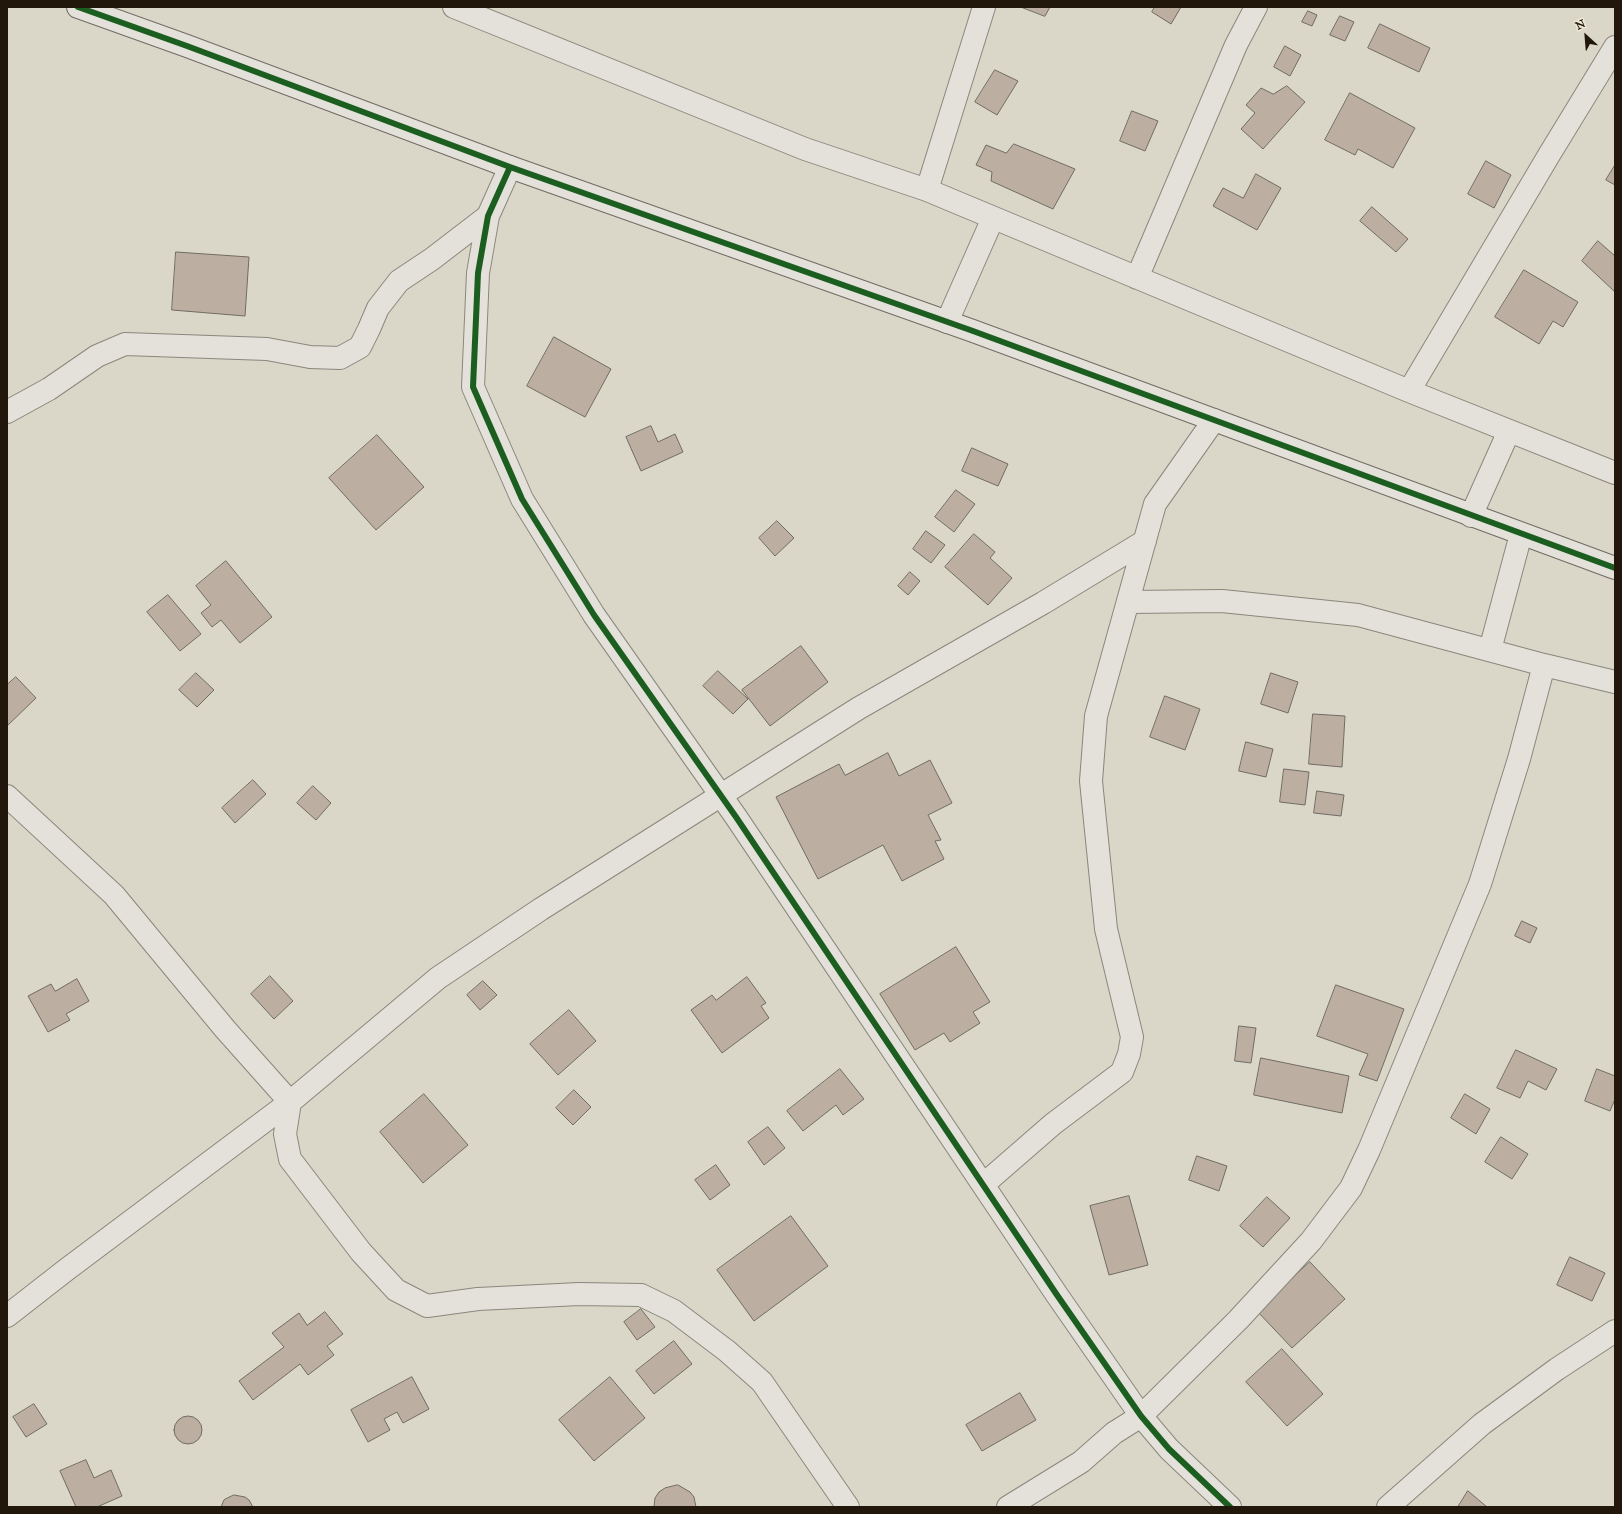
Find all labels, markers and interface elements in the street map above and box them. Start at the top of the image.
north arrow [1566,16,1606,56]
text: N [1573,17,1588,33]

